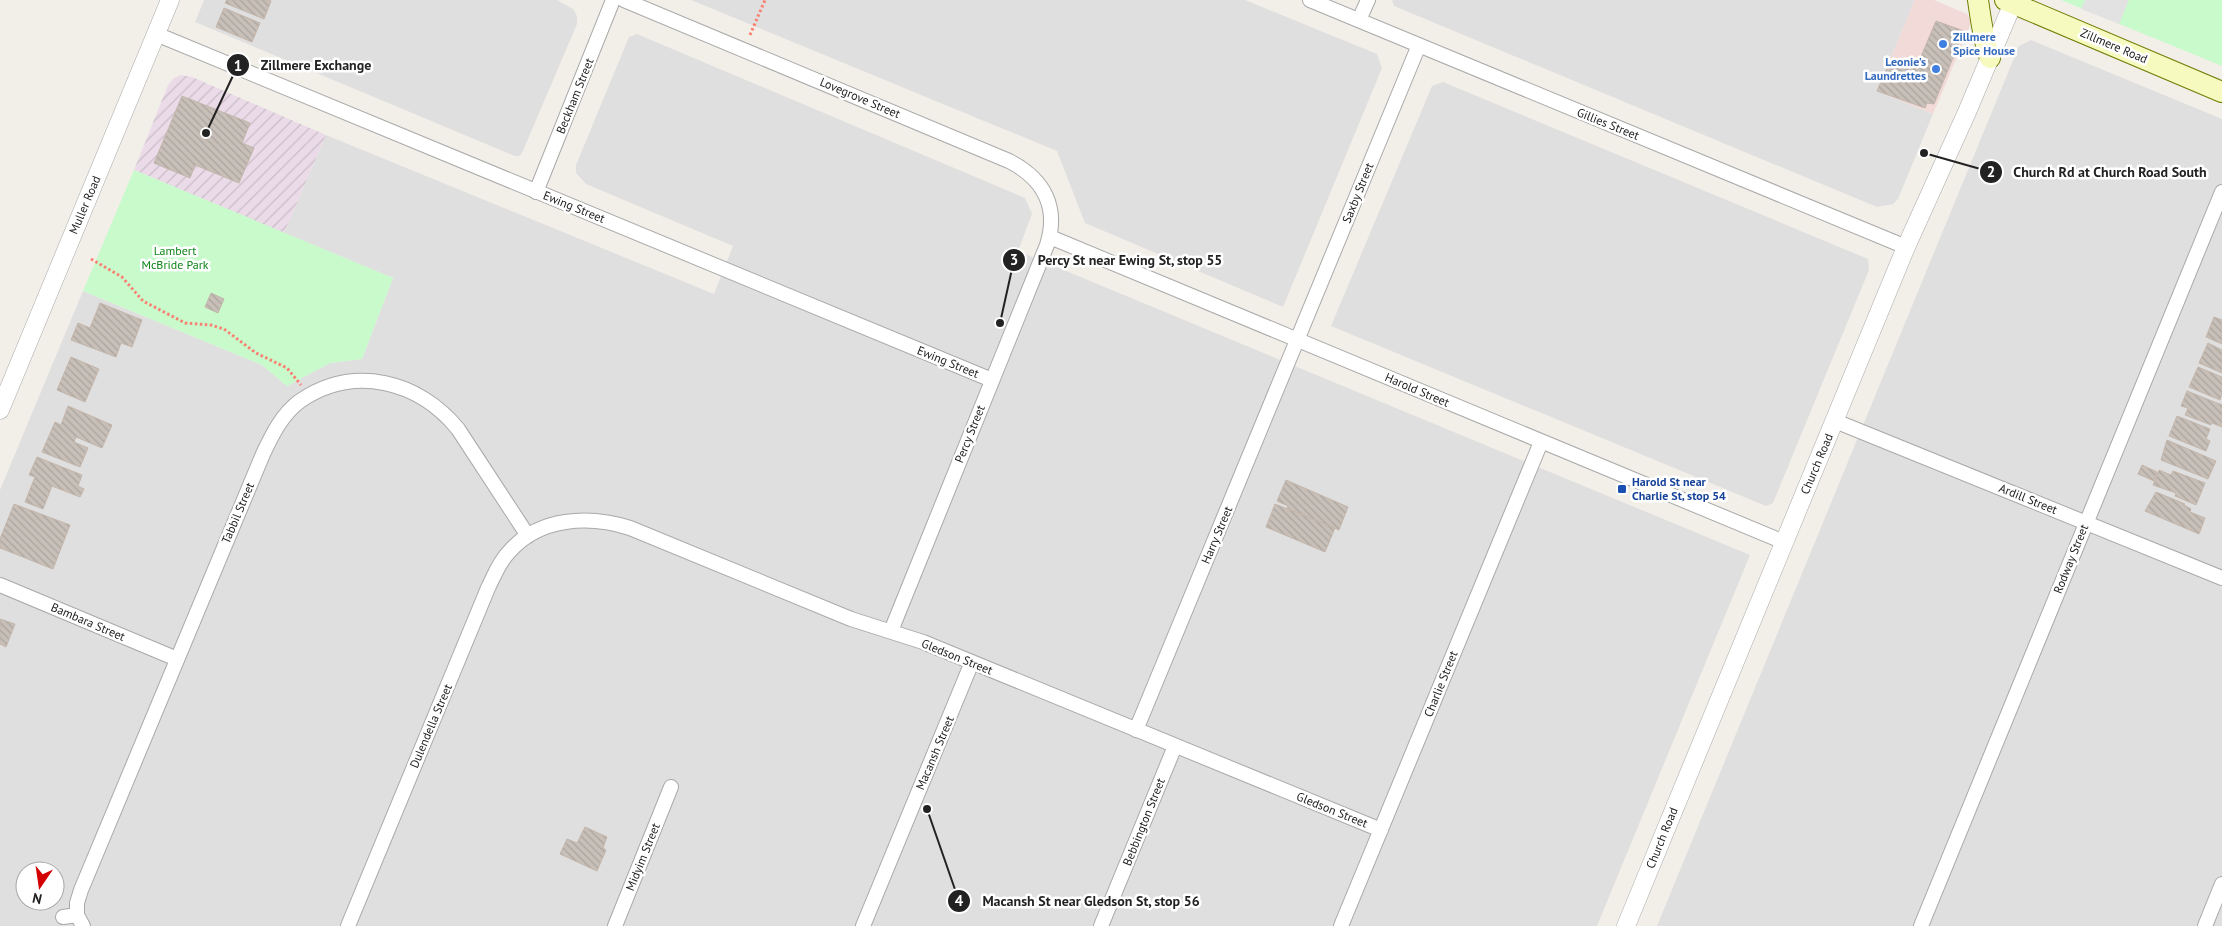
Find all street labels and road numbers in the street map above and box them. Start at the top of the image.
street label: Zillmere Road [2078,25,2150,66]
street label: Beckham Street [553,56,597,136]
street label: Lovegrove Street [818,74,903,121]
street label: Gillies Street [1575,104,1641,143]
street label: Saxby Street [1339,160,1376,225]
street label: Muller Road [66,173,104,236]
street label: Ewing Street [541,187,607,226]
street label: Ewing Street [915,342,981,381]
street label: Harold Street [1383,369,1452,410]
street label: Percy Street [951,403,988,465]
street label: Church Road [1797,431,1836,496]
street label: Tabbil Street [218,480,257,546]
street label: Ardill Street [1997,480,2060,517]
street label: Harry Street [1198,504,1235,566]
street label: Rodway Street [2050,522,2091,596]
street label: Bambara Street [49,599,128,644]
street label: Gledson Street [919,635,995,678]
street label: Charlie Street [1420,648,1461,719]
street label: Dulendella Street [406,682,455,770]
street label: Macansh Street [912,714,957,792]
street label: Bebbington Street [1119,776,1168,868]
street label: Gledson Street [1294,788,1370,831]
street label: Church Road [1642,805,1681,871]
street label: Midyim Street [622,821,663,893]

